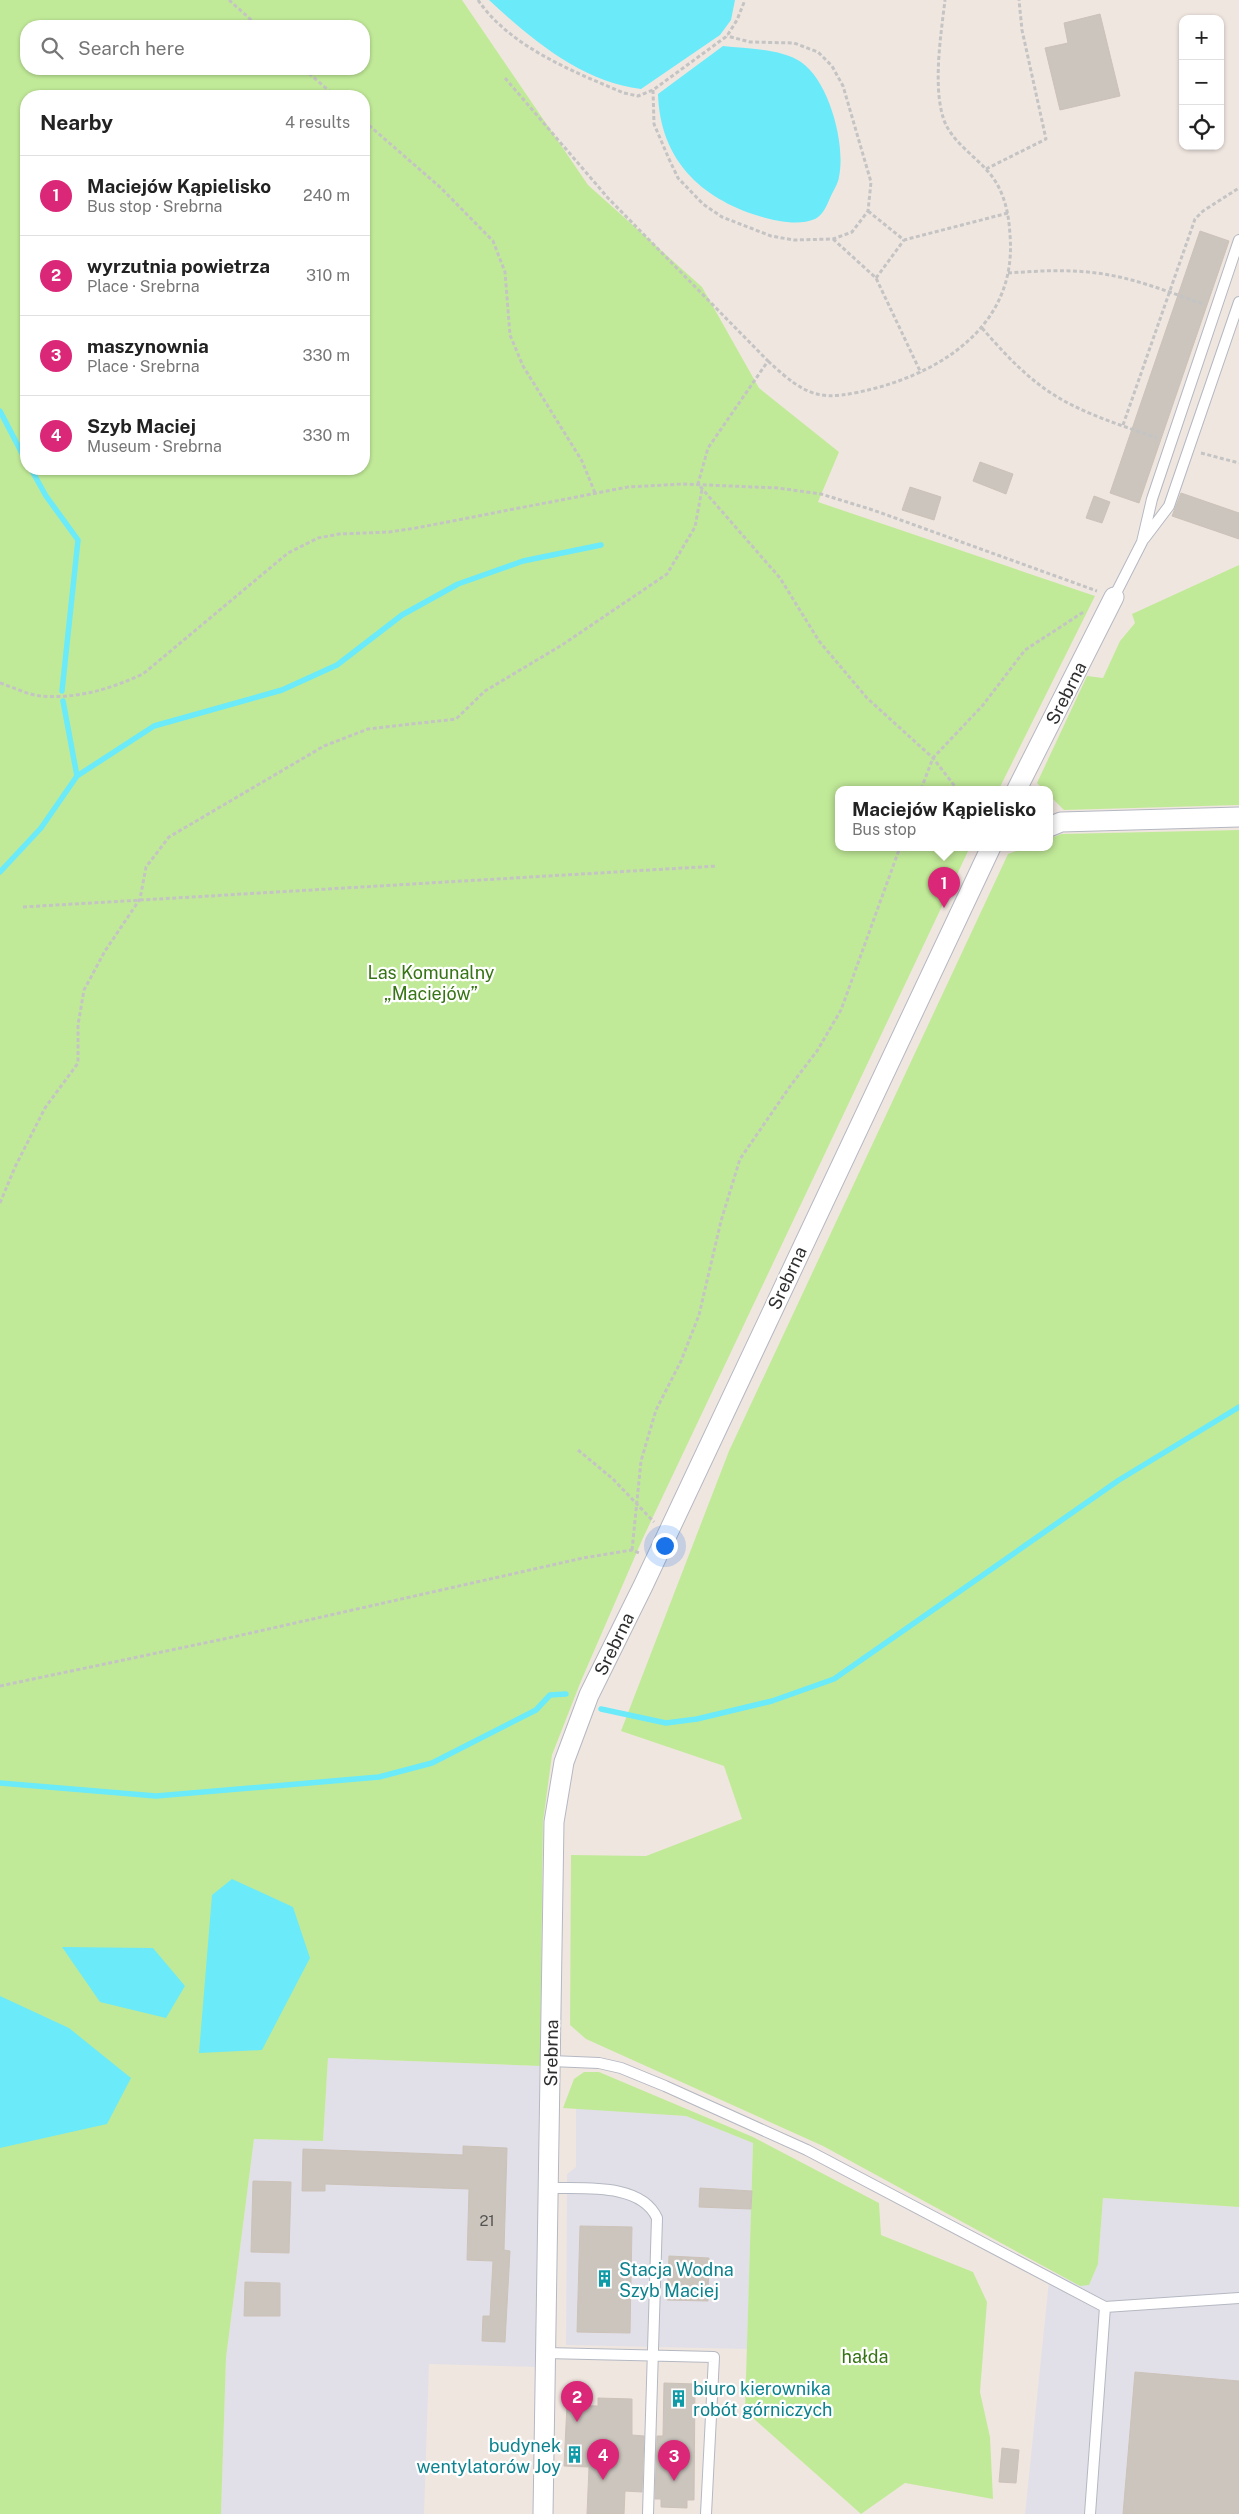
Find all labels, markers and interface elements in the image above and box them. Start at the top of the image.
map controls [1179,15,1224,150]
button: + [1179,15,1224,60]
search box [20,20,370,75]
icon: search [38,34,66,62]
text: Search here [78,37,185,59]
button: − [1179,60,1224,105]
button: locate [1179,105,1224,150]
text: Nearby [40,110,113,135]
text: 4 results [285,113,350,132]
text: Maciejów Kąpielisko [87,175,271,197]
text: 1 [53,186,59,205]
text: 240 m [303,186,350,205]
text: Bus stop · Srebrna [87,197,222,216]
text: wyrzutnia powietrza [87,255,270,277]
text: 2 [51,266,61,285]
text: 310 m [306,266,350,285]
text: Place · Srebrna [87,277,200,296]
text: maszynownia [87,335,209,357]
text: 3 [51,346,61,365]
text: 330 m [303,346,350,365]
text: Place · Srebrna [87,357,200,376]
text: Szyb Maciej [87,415,196,437]
text: 4 [51,426,61,445]
text: 330 m [303,426,350,445]
text: Museum · Srebrna [87,437,222,456]
street label: Srebrna [1041,658,1091,728]
popup [835,786,1053,851]
text: Maciejów Kąpielisko [852,798,1036,820]
text: Bus stop [852,820,916,839]
pin: 1 [928,867,960,908]
park label: Las Komunalny „Maciejów” [368,962,495,1004]
street label: Srebrna [763,1243,811,1313]
your location [652,1533,678,1559]
street label: Srebrna [590,1609,638,1679]
street label: Srebrna [540,2019,562,2087]
house number: 21 [479,2212,495,2229]
place label: Stacja Wodna Szyb Maciej [619,2259,734,2301]
building icon: Stacja Wodna Szyb Maciej [595,2269,615,2289]
park label: hałda [842,2346,888,2367]
place label: biuro kierownika robót górniczych [693,2378,832,2420]
pin: 2 [561,2381,593,2422]
building icon: biuro kierownika robót górniczych [669,2388,689,2408]
place label: budynek wentylatorów Joy [416,2435,561,2477]
pin: 4 [587,2439,619,2480]
pin: 3 [658,2440,690,2481]
building icon: budynek wentylatorów Joy [565,2445,585,2465]

